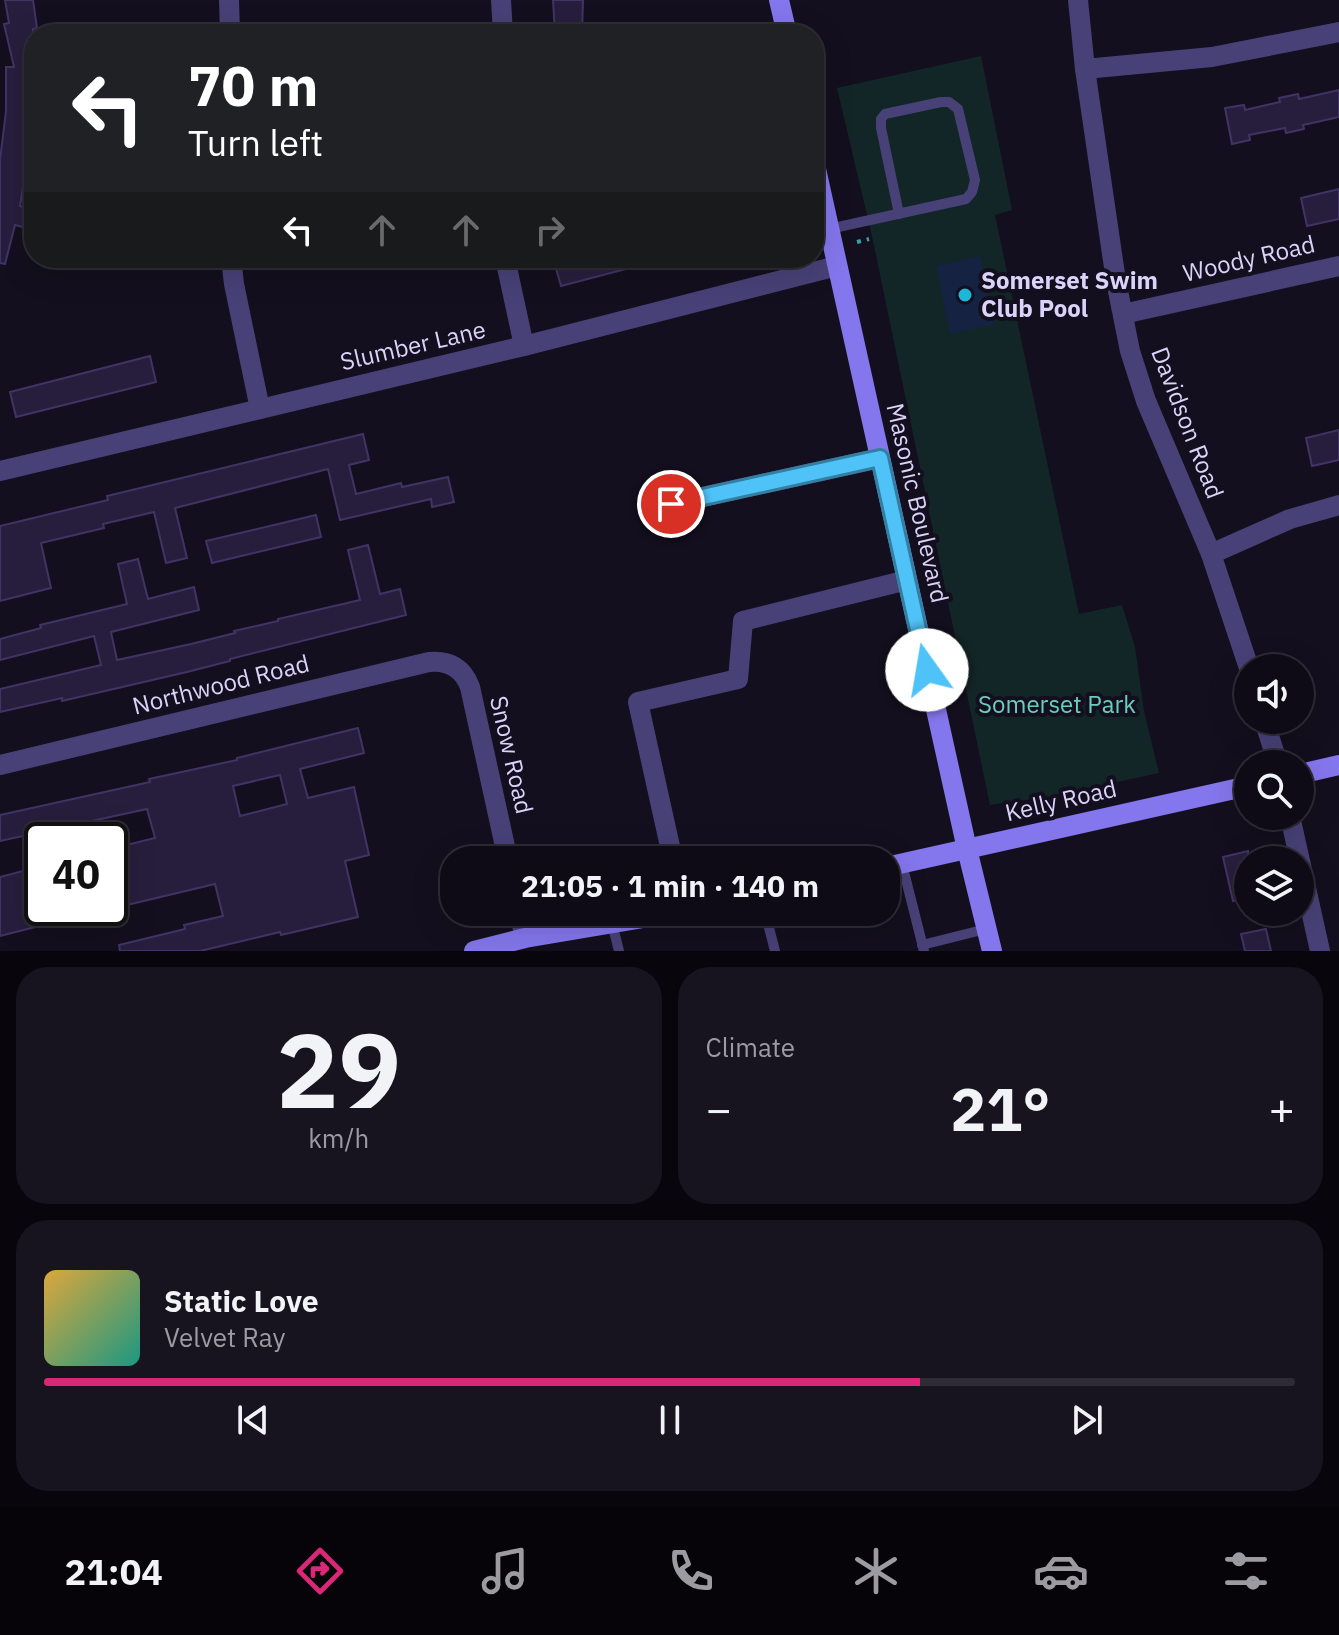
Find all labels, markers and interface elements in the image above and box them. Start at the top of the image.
text: 70 m [188,49,318,121]
icon: left [56,56,160,160]
text: Turn left [188,119,323,166]
icon: left [276,208,320,252]
icon: ahead [360,208,404,252]
icon: ahead [444,208,488,252]
icon: right [528,208,572,252]
street label: Woody Road [1180,227,1318,289]
place label: Somerset Swim Club Pool [981,264,1158,324]
marker: Somerset Swim Club Pool [956,286,974,304]
street label: Slumber Lane [337,313,489,377]
street label: Davidson Road [1144,342,1232,503]
street label: Masonic Boulevard [879,400,957,606]
pin [637,470,705,538]
icon: arrive [649,482,693,526]
position arrow [885,628,969,712]
street label: Northwood Road [129,647,313,721]
map controls [1234,654,1314,926]
button: sound [1234,654,1314,734]
park label: Somerset Park [978,688,1136,720]
street label: Snow Road [483,693,541,817]
button: search [1234,750,1314,830]
street label: Kelly Road [1002,772,1120,828]
speed limit sign: 40 [24,822,128,926]
button: layers [1234,846,1314,926]
text: 21:05 · 1 min · 140 m [521,866,819,905]
text: 29 [276,1001,401,1137]
text: Climate [706,1030,795,1064]
text: 21° [950,1069,1050,1148]
text: − [706,1080,732,1137]
text: + [1269,1080,1295,1137]
text: km/h [308,1121,369,1155]
text: Static Love [164,1281,319,1320]
text: Velvet Ray [164,1320,285,1354]
icon: previous [231,1398,275,1442]
icon: pause [648,1398,692,1442]
icon: next [1065,1398,1109,1442]
icon: directions [292,1543,348,1599]
icon: music [477,1543,533,1599]
icon: phone [663,1543,719,1599]
icon: climate [848,1543,904,1599]
icon: car [1033,1543,1089,1599]
icon: filters [1218,1543,1274,1599]
text: 21:04 [65,1548,163,1595]

